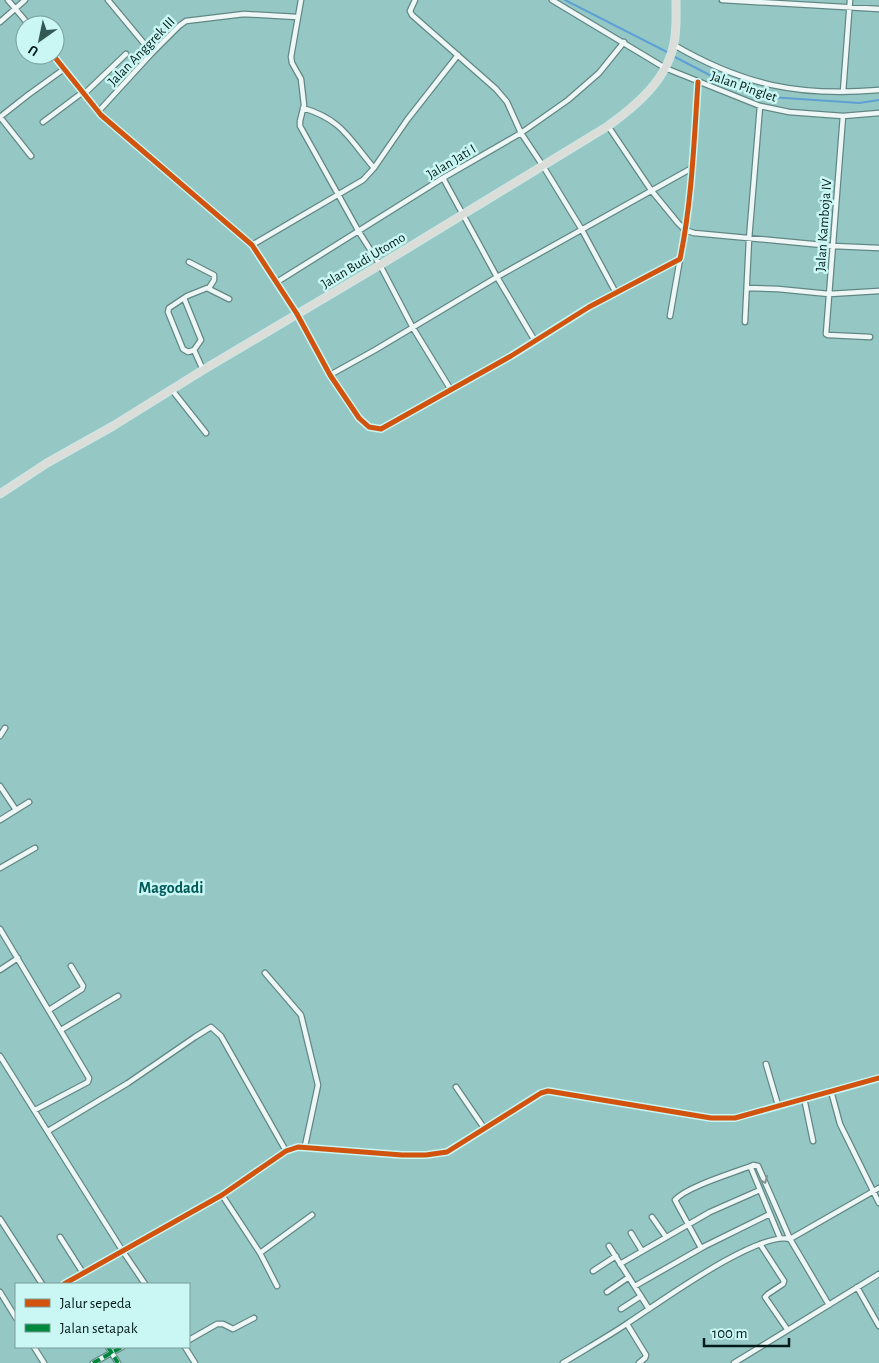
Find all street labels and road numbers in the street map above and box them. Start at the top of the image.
street label: Jalan Anggrek III [106,15,178,89]
street label: Jalan Pinglet [709,69,779,105]
street label: Jalan Jati I [425,142,478,182]
street label: Jalan Kamboja IV [814,178,834,272]
street label: Jalan Budi Utomo [319,230,408,291]

